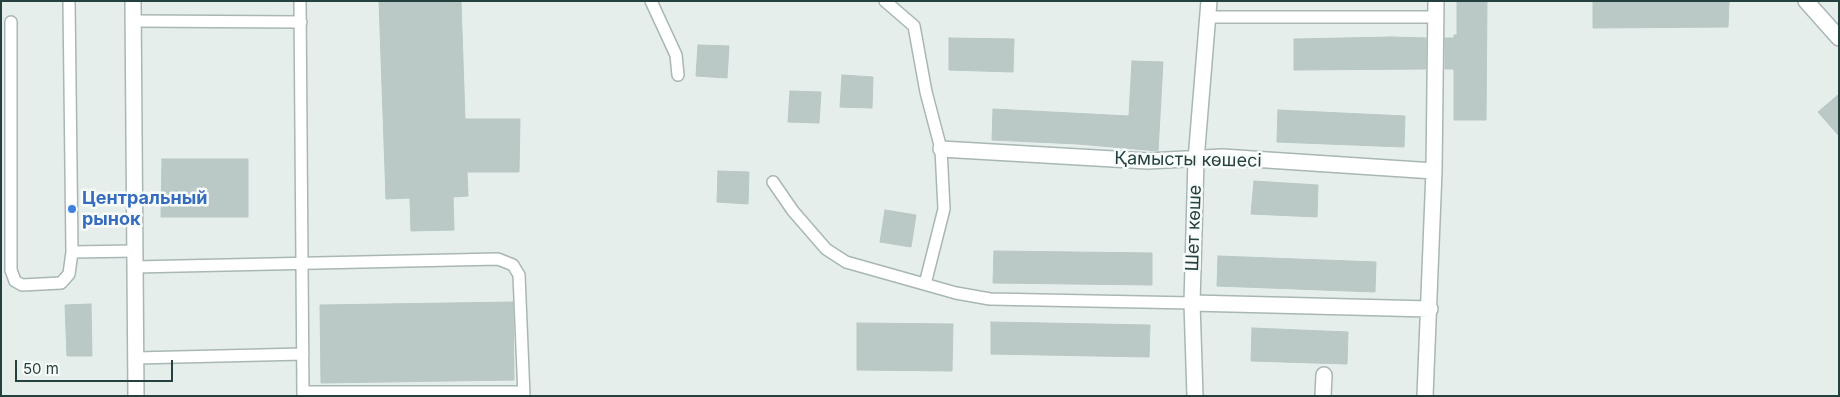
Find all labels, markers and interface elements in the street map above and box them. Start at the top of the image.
street label: Қамысты көшесі [1114,148,1262,172]
street label: Шет көше [1182,184,1206,272]
place label: Центральный рынок [82,188,207,230]
marker: Центральный рынок [66,203,78,215]
scale bar [18,350,175,382]
text: 50 m [23,359,59,378]

